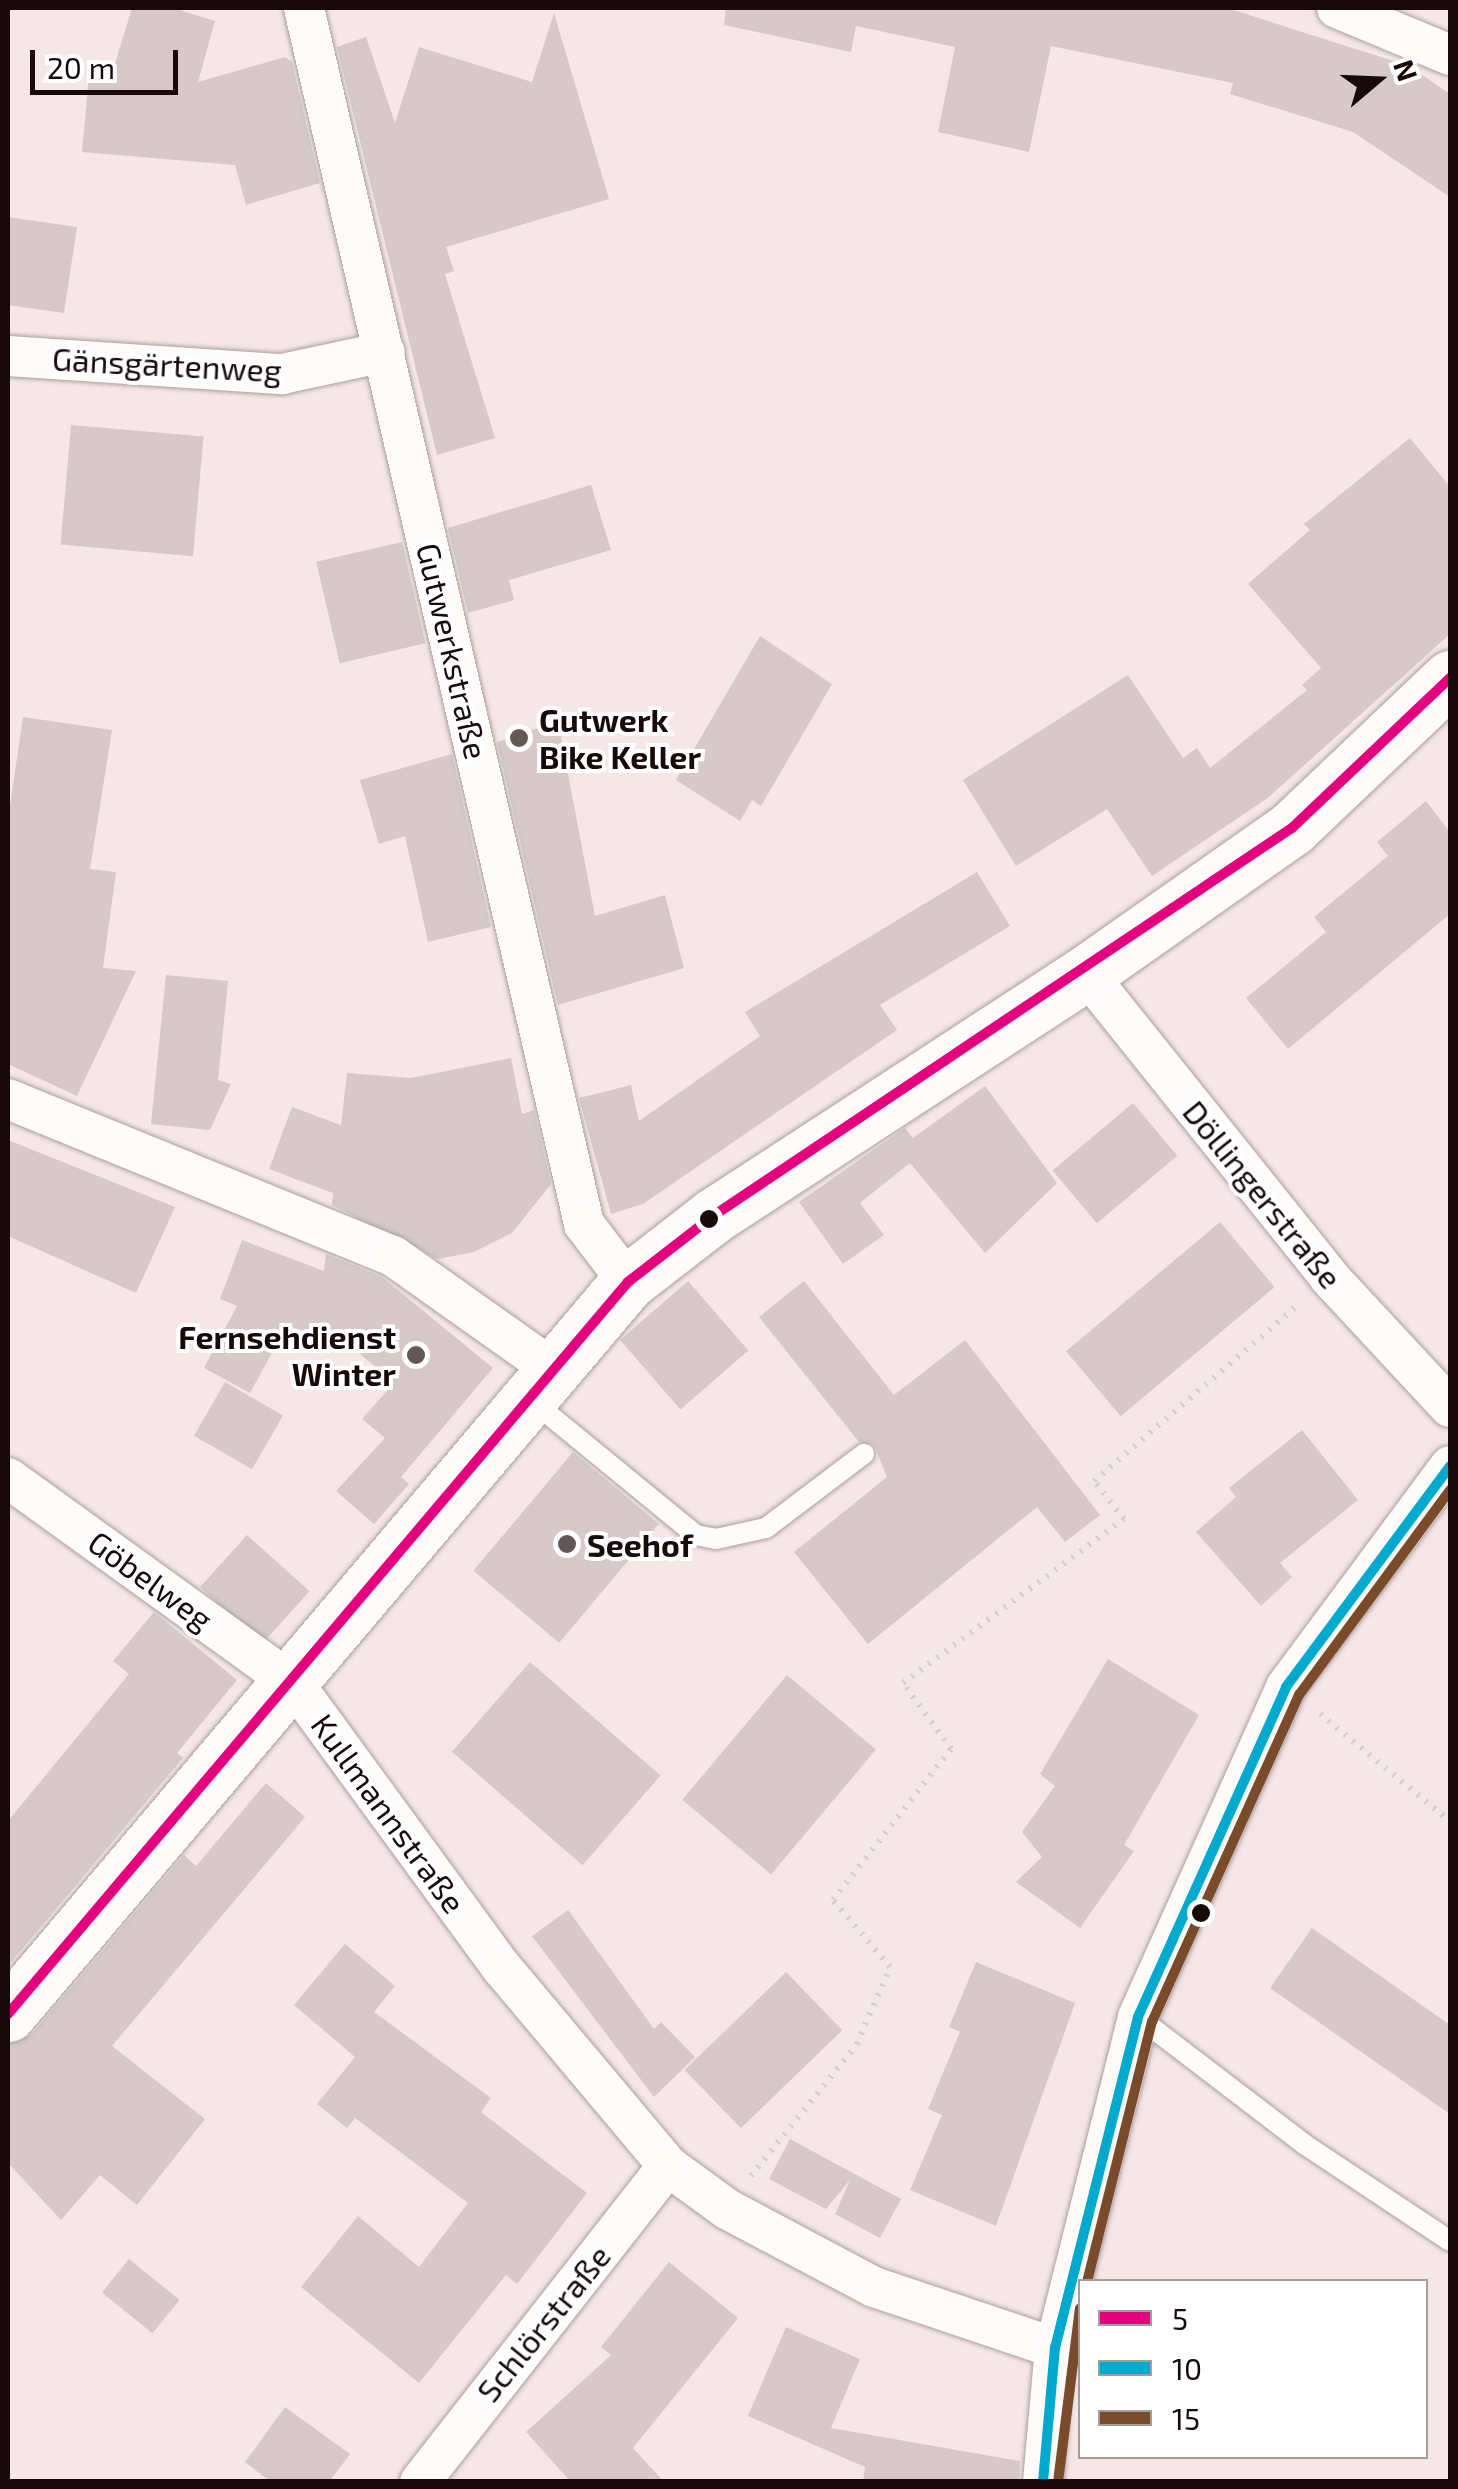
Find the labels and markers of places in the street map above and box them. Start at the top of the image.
place label: Gutwerk Bike Keller [539,701,701,776]
marker: Gutwerk Bike Keller [508,727,530,749]
unlabelled marker [699,1209,719,1229]
place label: Fernsehdienst Winter [178,1318,396,1393]
marker: Fernsehdienst Winter [405,1344,427,1366]
place label: Seehof [587,1525,693,1563]
marker: Seehof [556,1533,578,1555]
unlabelled marker [1191,1903,1211,1923]

